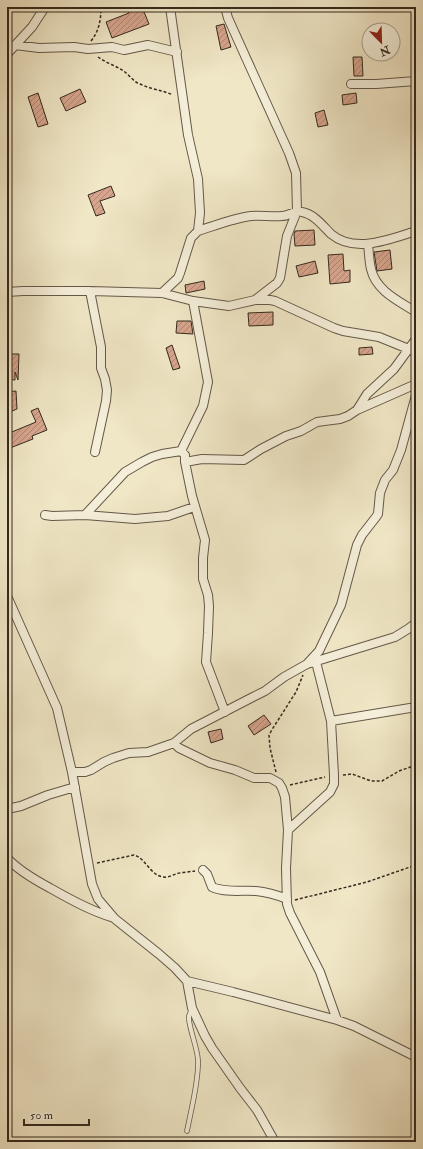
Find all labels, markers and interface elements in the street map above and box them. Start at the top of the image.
north arrow [361,22,401,62]
text: N [377,42,393,59]
scale bar [24,1101,89,1127]
text: 50 m [30,1108,54,1123]

